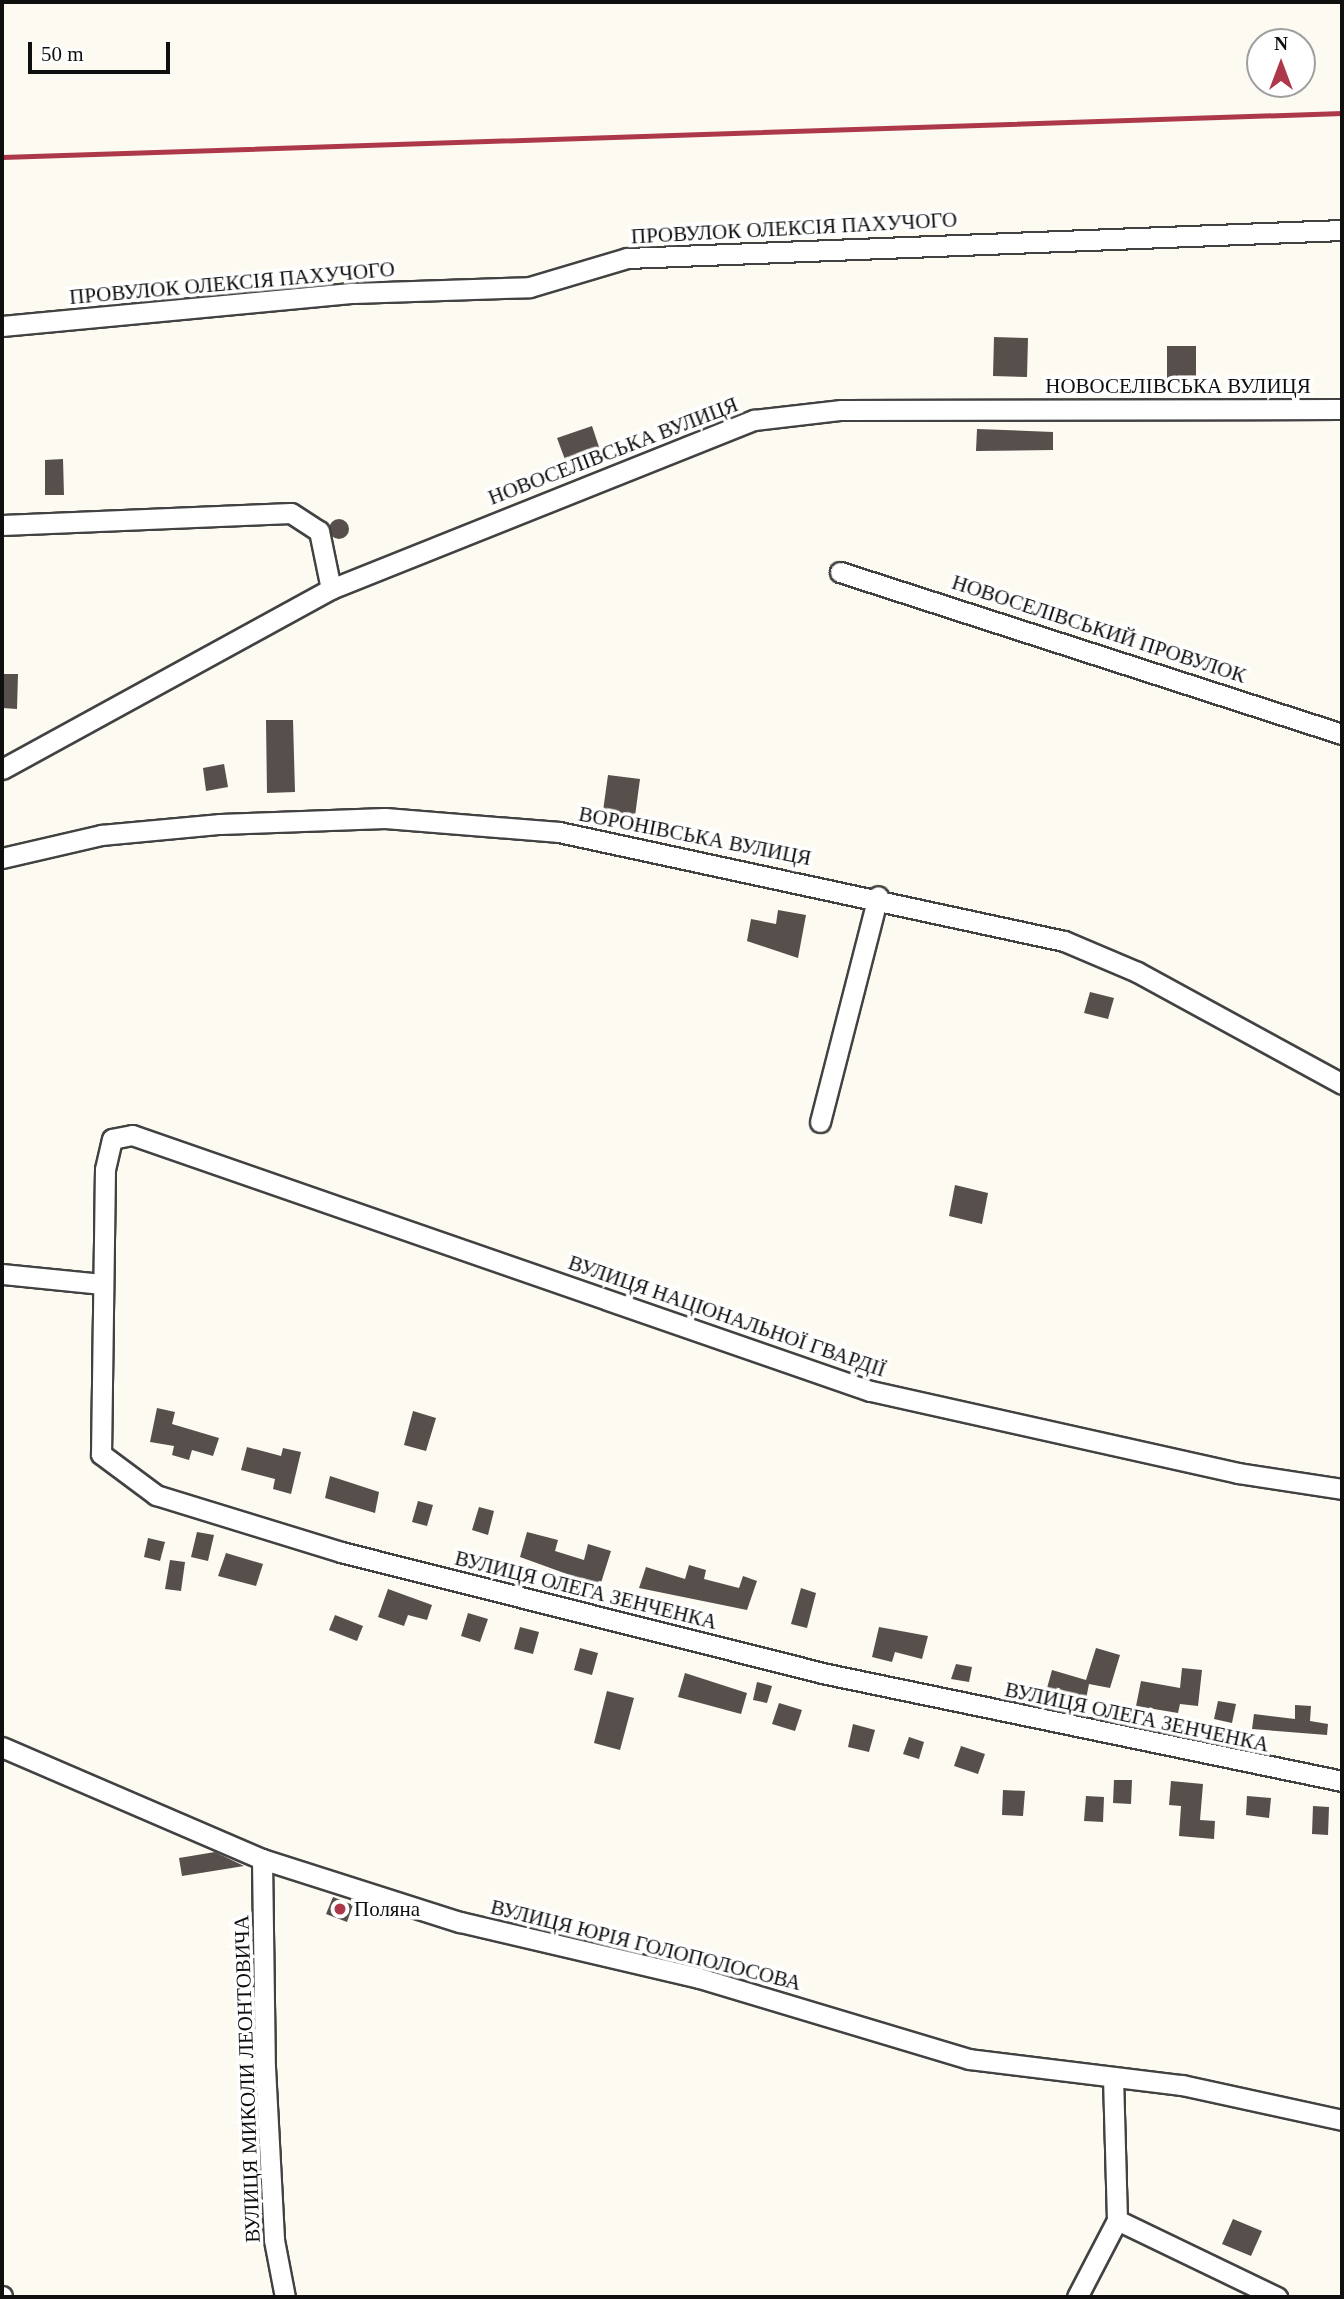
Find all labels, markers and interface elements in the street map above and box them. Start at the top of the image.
scale bar [32,28,173,72]
north arrow [1246,28,1316,98]
text: N [1274,33,1288,54]
text: 50 m [41,42,84,66]
street label: ПРОВУЛОК ОЛЕКСІЯ ПАХУЧОГО [630,207,958,249]
street label: ПРОВУЛОК ОЛЕКСІЯ ПАХУЧОГО [68,256,396,310]
street label: НОВОСЕЛІВСЬКА ВУЛИЦЯ [1045,373,1311,399]
street label: НОВОСЕЛІВСЬКА ВУЛИЦЯ [485,392,741,510]
street label: НОВОСЕЛІВСЬКИЙ ПРОВУЛОК [949,569,1249,689]
street label: ВОРОНІВСЬКА ВУЛИЦЯ [577,801,813,871]
street label: ВУЛИЦЯ НАЦІОНАЛЬНОЇ ГВАРДІЇ [565,1250,889,1382]
street label: ВУЛИЦЯ ОЛЕГА ЗЕНЧЕНКА [452,1545,720,1635]
street label: ВУЛИЦЯ ОЛЕГА ЗЕНЧЕНКА [1003,1677,1271,1757]
street label: ВУЛИЦЯ ЮРІЯ ГОЛОПОЛОСОВА [488,1894,804,1996]
place label: Поляна [354,1896,420,1922]
marker: Поляна [332,1901,348,1917]
street label: ВУЛИЦЯ МИКОЛИ ЛЕОНТОВИЧА [229,1915,265,2243]

